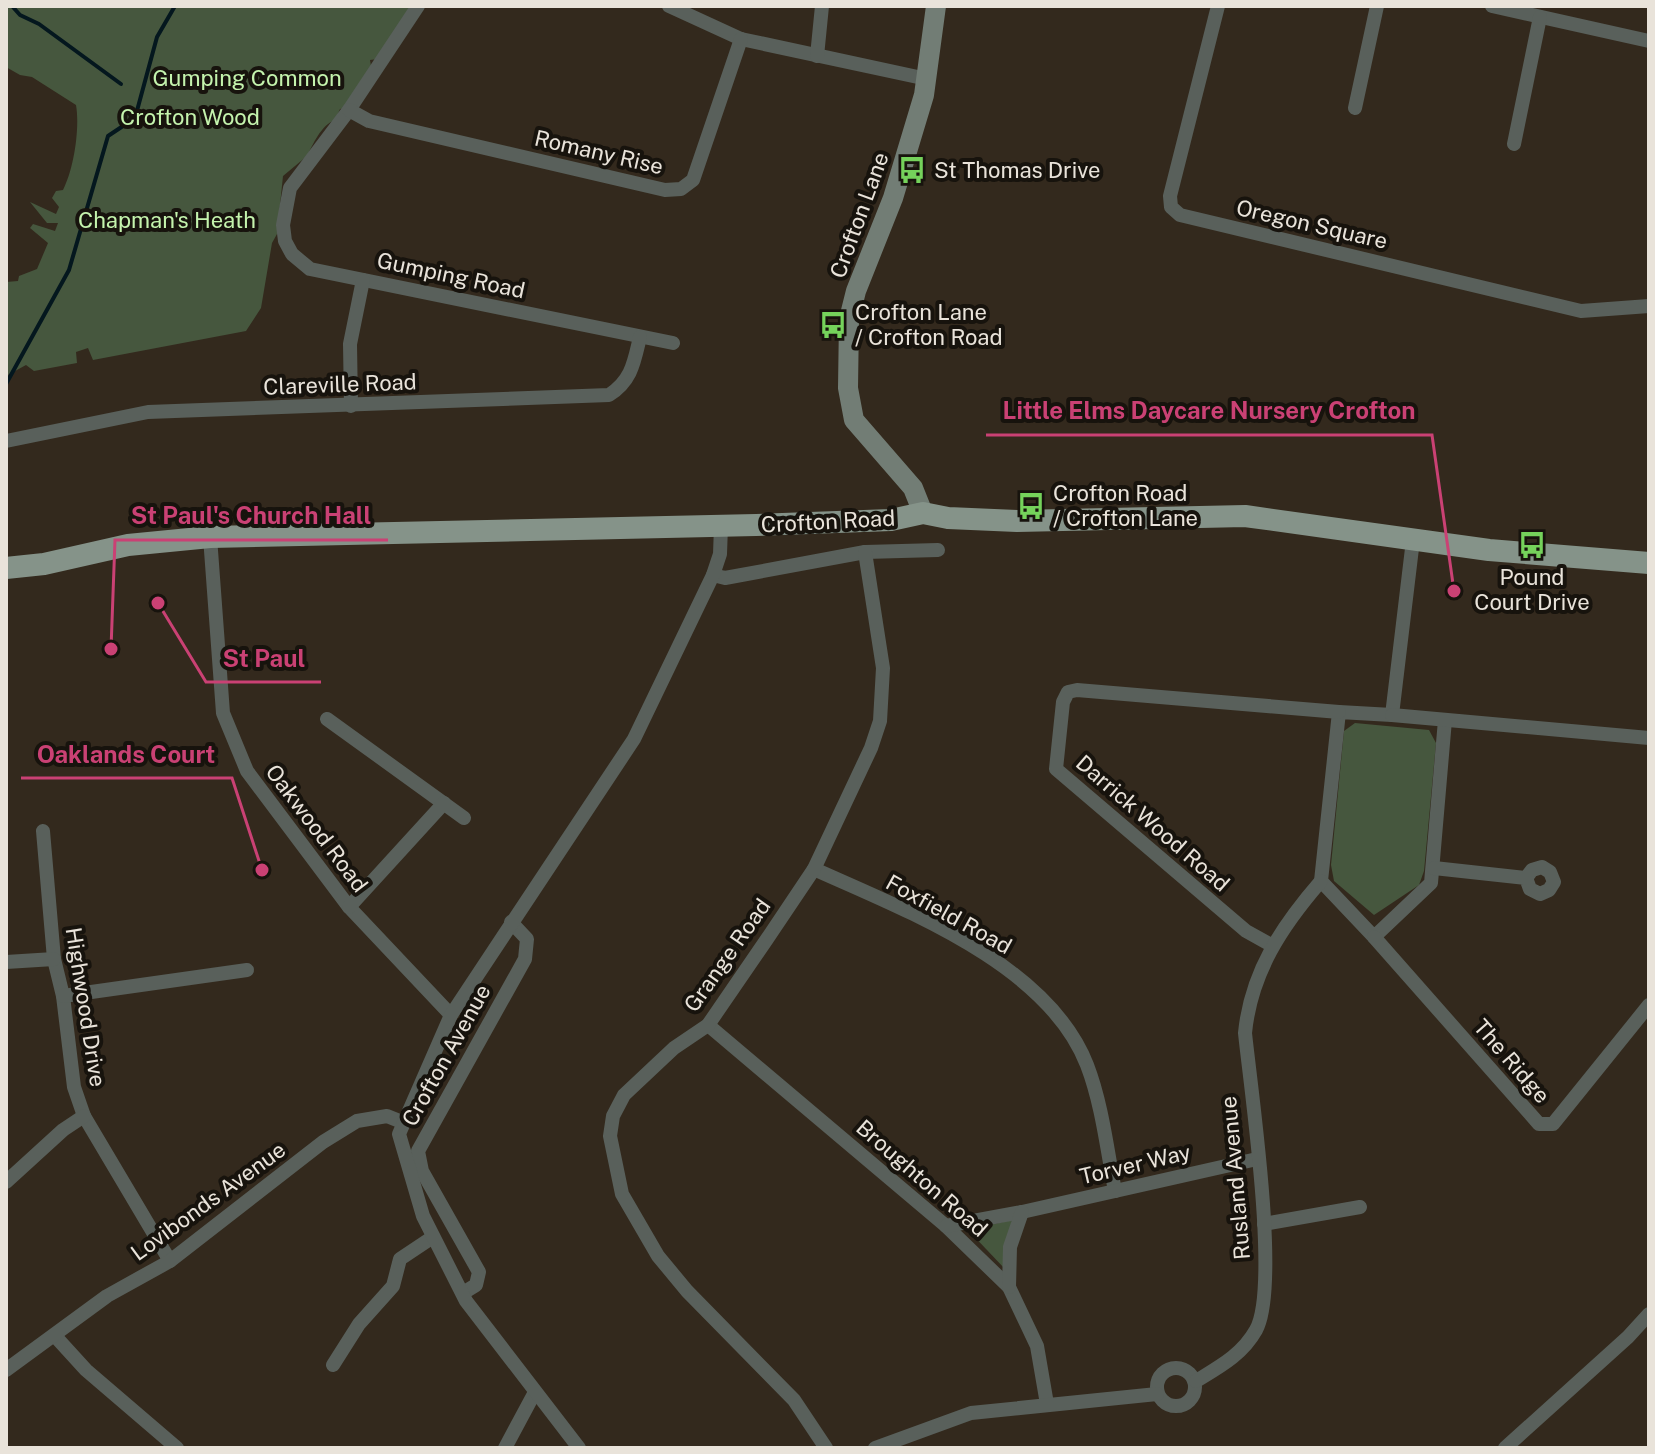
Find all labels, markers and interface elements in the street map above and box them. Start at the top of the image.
park label: Gumping Common [152,65,342,91]
park label: Crofton Wood [120,104,260,130]
street label: Romany Rise [532,125,666,179]
street label: Crofton Lane [824,149,894,281]
bus stop icon: St Thomas Drive [897,155,927,185]
place label: St Thomas Drive [934,157,1100,183]
street label: Oregon Square [1234,194,1390,254]
park label: Chapman's Heath [78,207,256,233]
street label: Gumping Road [375,247,527,303]
place label: Crofton Lane / Crofton Road [855,299,1003,350]
bus stop icon: Crofton Lane / Crofton Road [818,310,848,340]
street label: Clareville Road [263,368,417,400]
callout: Little Elms Daycare Nursery Crofton [986,387,1432,435]
text: Little Elms Daycare Nursery Crofton [1003,396,1415,424]
place label: Crofton Road / Crofton Lane [1053,480,1198,531]
bus stop icon: Crofton Road / Crofton Lane [1016,491,1046,521]
callout: St Paul's Church Hall [115,492,388,540]
text: St Paul's Church Hall [131,501,371,529]
street label: Crofton Road [760,504,896,538]
bus stop icon: Pound Court Drive [1517,530,1547,560]
place label: Pound Court Drive [1474,564,1590,615]
callout: St Paul [206,634,321,682]
text: St Paul [223,644,305,672]
callout: Oaklands Court [21,730,232,778]
text: Oaklands Court [37,740,215,768]
street label: Darrick Wood Road [1071,749,1235,897]
street label: Oakwood Road [261,759,373,897]
street label: Foxfield Road [882,869,1016,959]
street label: Grange Road [678,893,776,1017]
street label: Highwood Drive [61,925,111,1089]
street label: Crofton Avenue [396,980,496,1130]
street label: The Ridge [1469,1014,1555,1108]
street label: Rusland Avenue [1215,1095,1255,1261]
street label: Broughton Road [851,1114,993,1242]
street label: Lovibonds Avenue [126,1136,290,1266]
street label: Torver Way [1077,1139,1193,1189]

